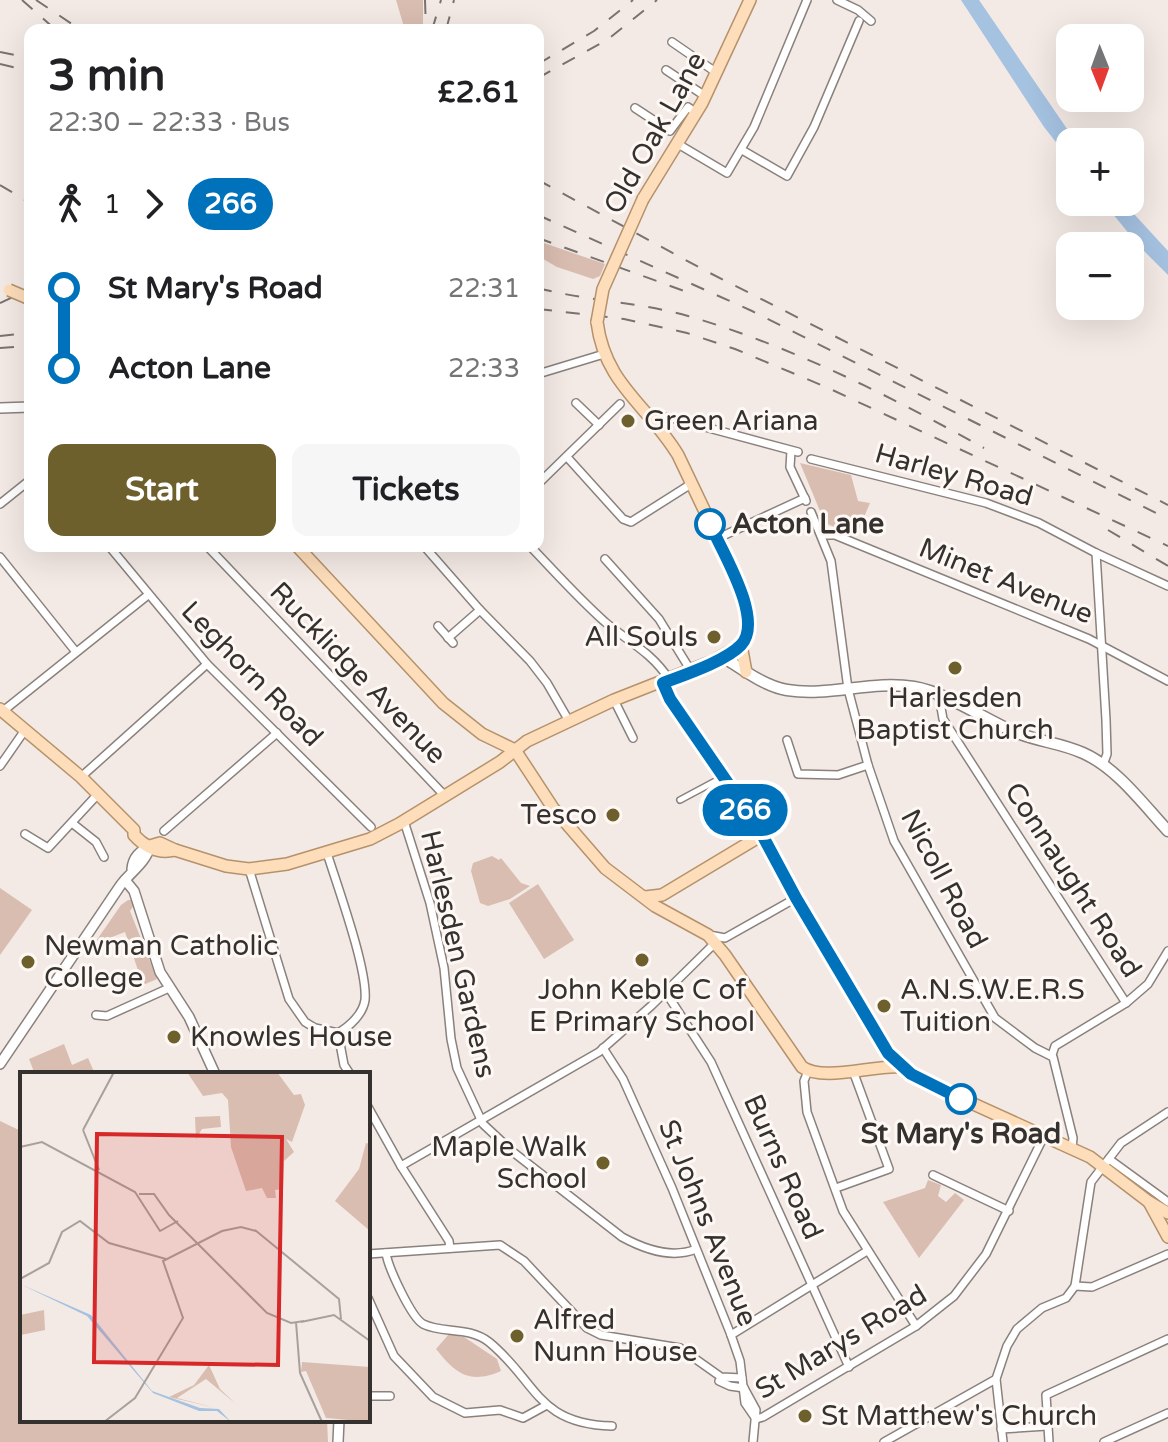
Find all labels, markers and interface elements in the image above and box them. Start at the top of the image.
north arrow [1056,24,1144,112]
map controls [1056,24,1144,320]
street label: Old Oak Lane [597,46,713,220]
text: 3 min [48,50,165,103]
text: £2.61 [438,74,520,111]
text: 22:30 – 22:33 · Bus [48,107,290,138]
button: + [1056,128,1144,216]
icon: walk [48,182,92,226]
icon: forward [132,182,176,226]
text: 266 [204,187,257,221]
text: 1 [104,189,120,220]
button: − [1056,232,1144,320]
text: St Mary's Road [108,270,323,307]
text: 22:31 [448,273,520,304]
text: Acton Lane [108,350,271,387]
text: 22:33 [448,353,520,384]
place label: Green Ariana [644,404,818,438]
marker: Green Ariana [619,412,637,430]
street label: Harley Road [871,436,1037,514]
button: Start [48,444,276,536]
button: Tickets [292,444,520,536]
place label: Acton Lane [732,507,884,541]
marker: Acton Lane [695,509,725,539]
street label: Minet Avenue [914,531,1098,631]
street label: Rucklidge Avenue [262,575,454,771]
street label: Leghorn Road [174,594,330,754]
place label: All Souls [584,620,698,654]
marker: All Souls [705,628,723,646]
marker: Harlesden Baptist Church [946,659,964,677]
place label: Harlesden Baptist Church [856,681,1054,747]
street label: Connaught Road [997,776,1149,984]
line badge: 266 [699,784,791,836]
text: 266 [719,793,771,827]
place label: Tesco [521,798,597,832]
street label: Nicoll Road [893,804,995,954]
marker: Tesco [604,806,622,824]
street label: Harlesden Gardens [413,827,503,1081]
place label: Newman Catholic College [44,929,278,995]
marker: John Keble C of E Primary School [633,951,651,969]
marker: Newman Catholic College [19,953,37,971]
place label: John Keble C of E Primary School [529,973,755,1039]
place label: A.N.S.W.E.R.S Tuition [900,973,1085,1039]
marker: A.N.S.W.E.R.S Tuition [875,997,893,1015]
place label: Knowles House [190,1020,392,1054]
marker: Knowles House [165,1028,183,1046]
inset map [20,1072,370,1422]
marker: St Mary's Road [946,1084,976,1114]
street label: Burns Road [736,1089,830,1245]
street label: St Johns Avenue [651,1115,765,1331]
place label: St Mary's Road [861,1117,1061,1151]
place label: Maple Walk School [431,1130,587,1196]
marker: Maple Walk School [594,1154,612,1172]
street label: St Marys Road [749,1277,933,1407]
place label: Alfred Nunn House [533,1303,698,1369]
marker: Alfred Nunn House [508,1327,526,1345]
place label: St Matthew's Church [821,1399,1097,1433]
marker: St Matthew's Church [796,1407,814,1425]

